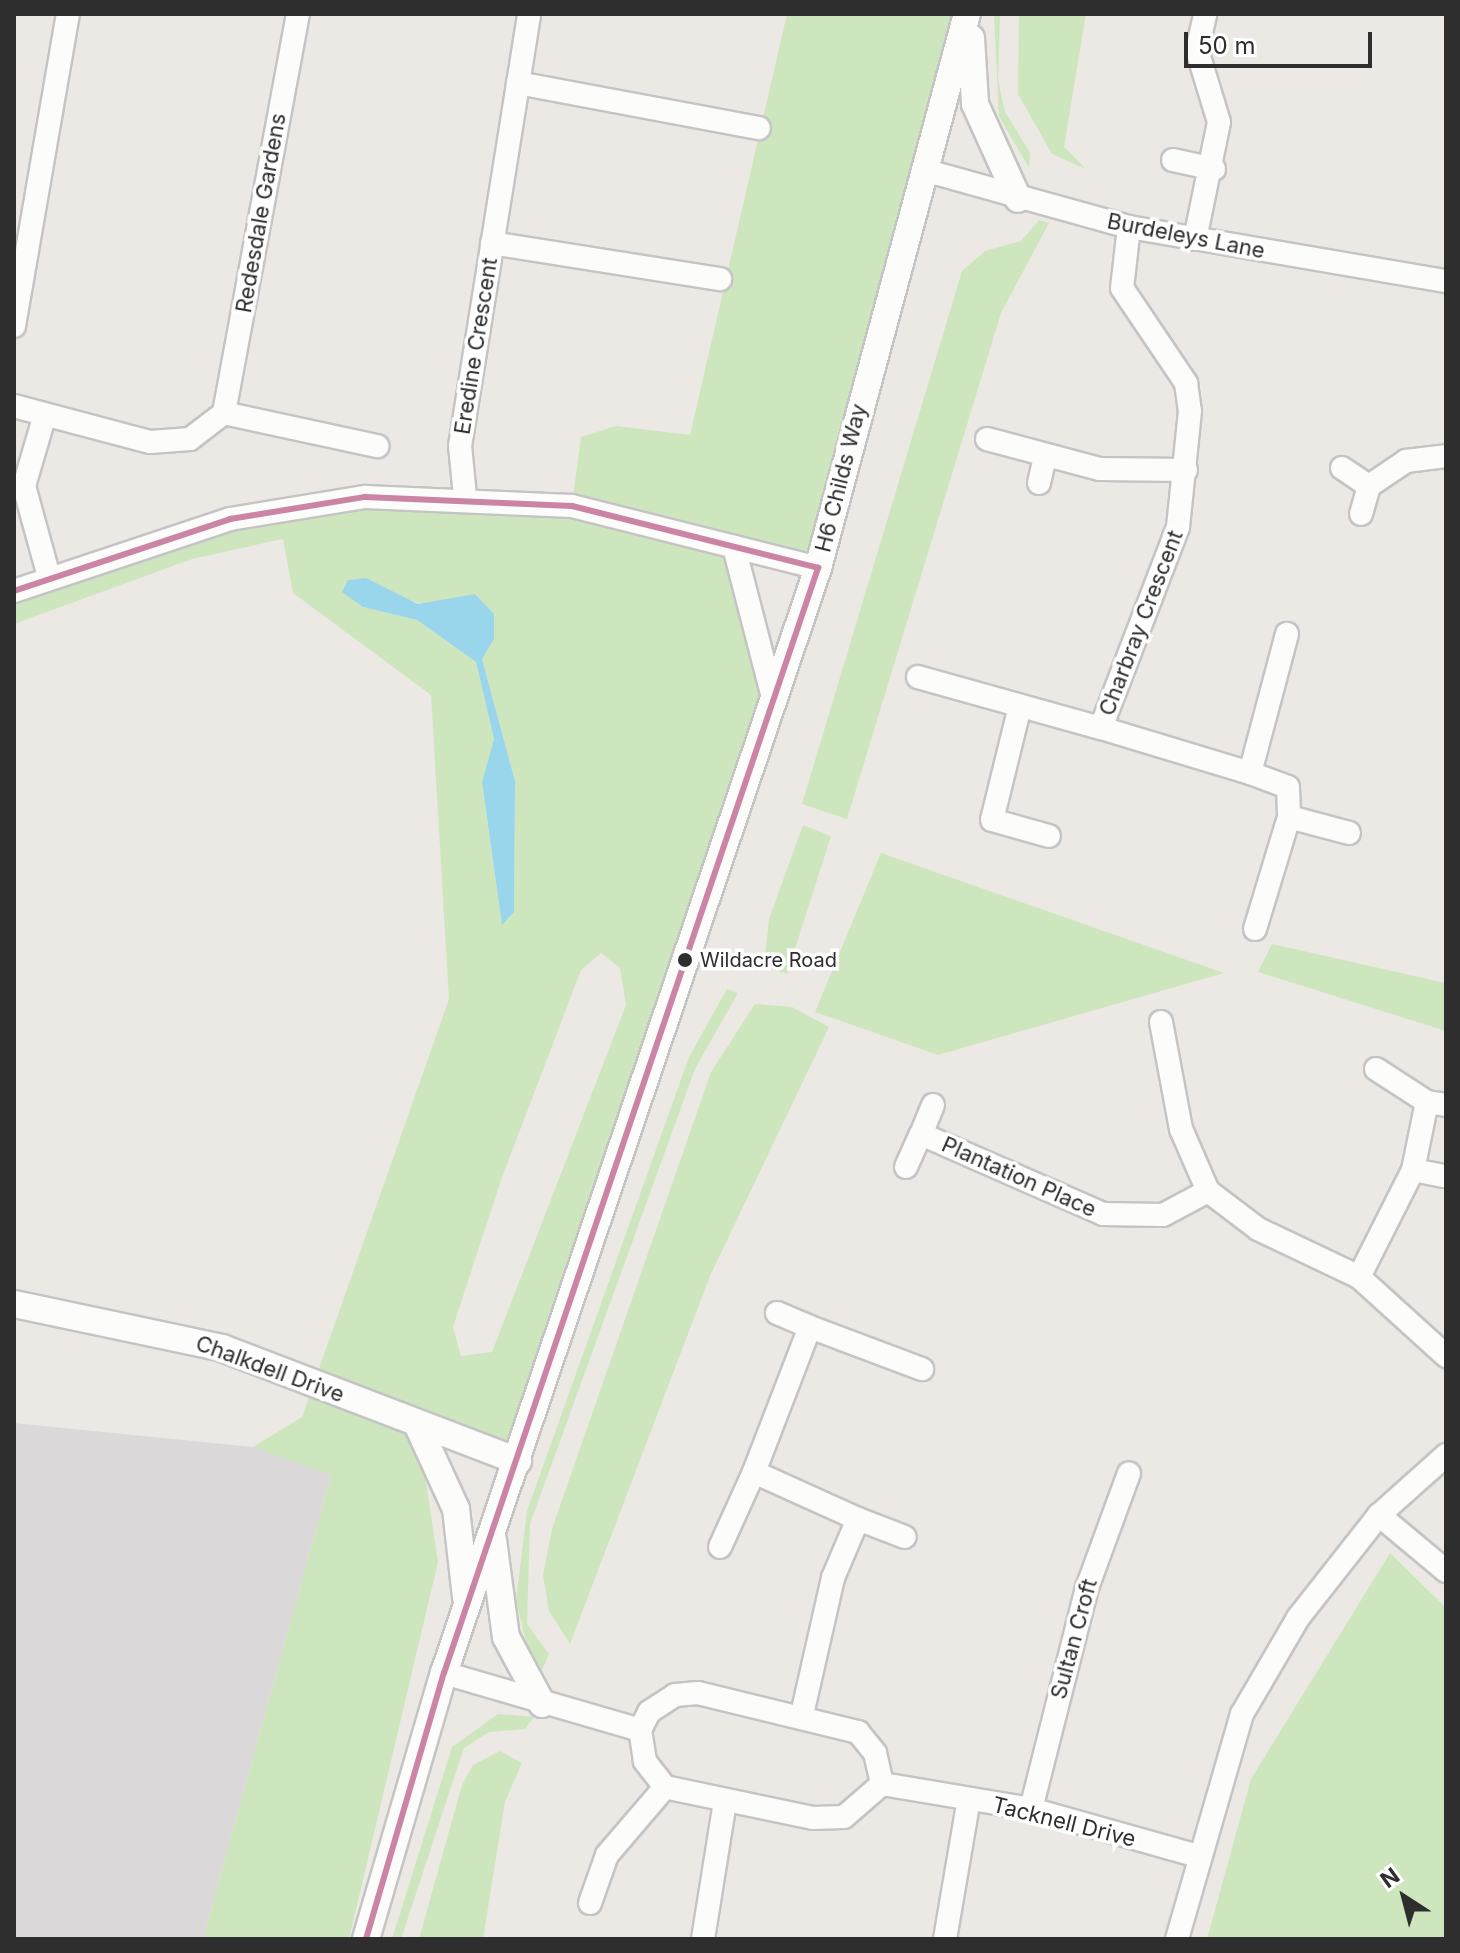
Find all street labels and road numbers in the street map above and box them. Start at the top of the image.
street label: Redesdale Gardens [230,111,292,315]
street label: Burdeleys Lane [1105,208,1267,264]
street label: Eredine Crescent [449,256,503,436]
street label: H6 Childs Way [810,401,872,555]
street label: Charbray Crescent [1093,527,1189,719]
street label: Plantation Place [938,1131,1100,1223]
street label: Chalkdell Drive [192,1330,348,1408]
street label: Sultan Croft [1045,1576,1103,1702]
street label: Tacknell Drive [990,1791,1138,1853]

